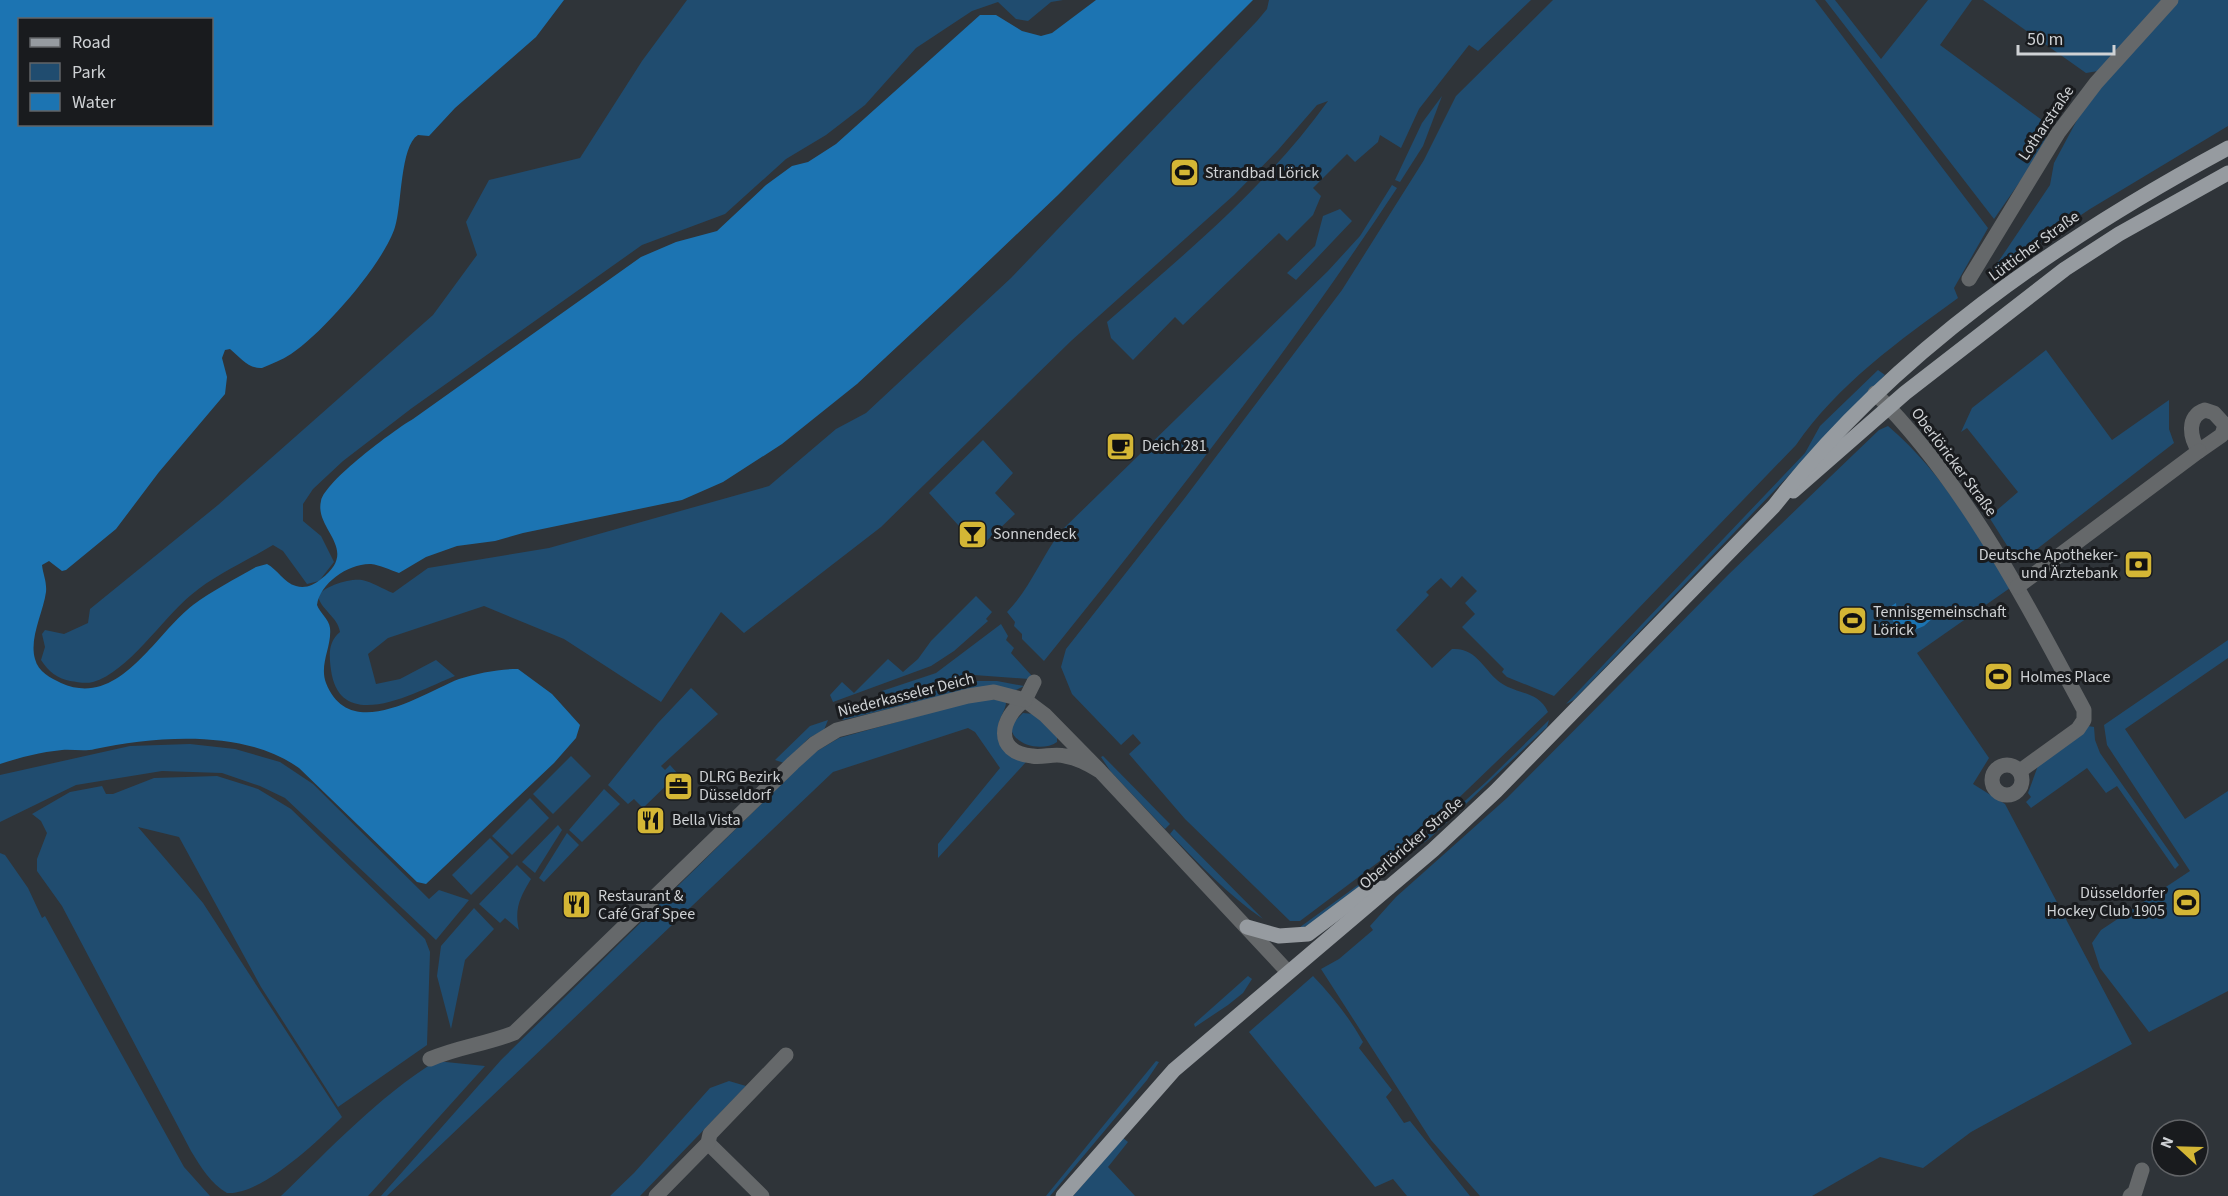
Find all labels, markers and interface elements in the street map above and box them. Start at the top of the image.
legend [18,18,213,126]
scale bar [2018,18,2114,56]
text: 50 m [2027,27,2063,52]
text: Road [72,30,111,55]
text: Park [72,60,106,85]
street label: Lotharstraße [2013,81,2079,165]
text: Water [72,90,116,115]
sports icon: Strandbad Lörick [1168,157,1200,189]
place label: Strandbad Lörick [1205,162,1319,184]
street label: Lütticher Straße [1984,205,2084,286]
street label: Oberlöricker Straße [1906,403,2002,521]
cafe icon: Deich 281 [1105,430,1137,462]
place label: Deich 281 [1142,435,1207,457]
bar icon: Sonnendeck [956,518,988,550]
place label: Sonnendeck [993,523,1077,545]
place label: Deutsche Apotheker- und Ärztebank [1979,544,2118,584]
bank icon: Deutsche Apotheker- und Ärztebank [2123,548,2155,580]
place label: Tennisgemeinschaft Lörick [1873,601,2007,641]
sports icon: Tennisgemeinschaft Lörick [1836,605,1868,637]
sports icon: Holmes Place [1983,661,2015,693]
place label: Holmes Place [2020,666,2110,688]
street label: Niederkasseler Deich [835,667,977,723]
place label: DLRG Bezirk Düsseldorf [699,766,780,806]
office icon: DLRG Bezirk Düsseldorf [662,770,694,802]
street label: Oberlöricker Straße [1354,792,1468,894]
restaurant icon: Bella Vista [635,804,667,836]
place label: Bella Vista [672,809,740,831]
place label: Düsseldorfer Hockey Club 1905 [2047,882,2165,922]
place label: Restaurant & Café Graf Spee [598,885,695,925]
sports icon: Düsseldorfer Hockey Club 1905 [2170,886,2202,918]
restaurant icon: Restaurant & Café Graf Spee [561,889,593,921]
north arrow [2150,1118,2210,1178]
text: N [2155,1134,2179,1152]

